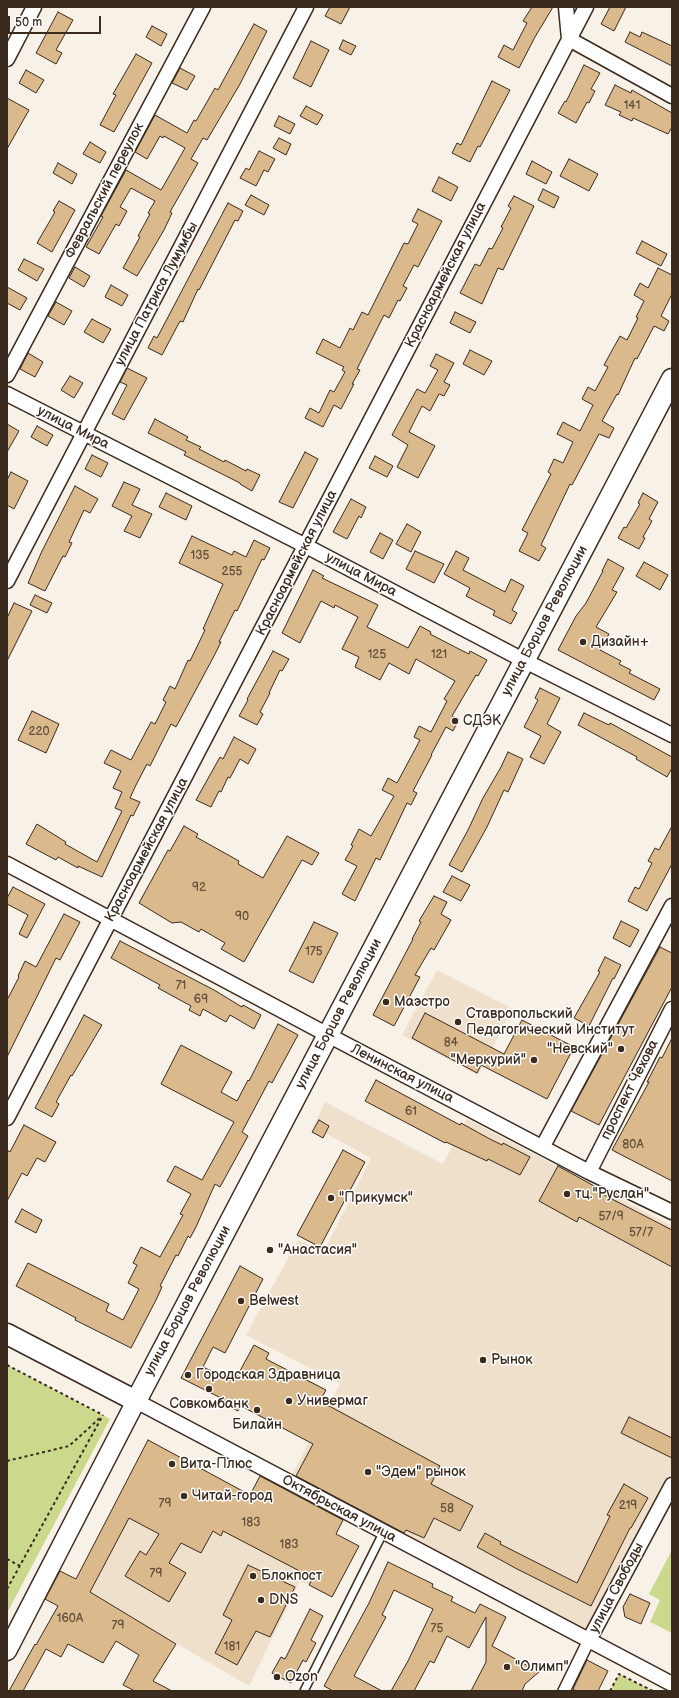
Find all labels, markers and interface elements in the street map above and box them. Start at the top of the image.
scale bar [10,8,103,34]
text: 50 m [15,15,42,30]
house number: 141 [624,99,640,113]
street label: Февральский переулок [62,120,148,262]
street label: Красноармейская улица [402,199,490,351]
street label: улица Патриса Лумумбы [112,219,202,369]
street label: улица Мира [34,403,112,453]
street label: Красноармейская улица [253,487,341,639]
street label: улица Борцов Революции [498,543,592,699]
house number: 135 [191,549,209,563]
street label: улица Мира [323,549,399,601]
house number: 255 [222,565,242,579]
place label: Дизайн+ [591,634,649,650]
marker: Дизайн+ [578,637,588,647]
house number: 125 [368,648,386,662]
house number: 121 [431,648,447,662]
place label: СДЭК [463,713,501,729]
marker: СДЭК [450,716,460,726]
house number: 220 [28,725,50,739]
street label: Красноармейская улица [102,775,192,925]
house number: 92 [192,881,206,895]
house number: 90 [235,910,249,924]
street label: улица Борцов Революции [292,936,386,1092]
house number: 175 [305,945,323,959]
house number: 71 [176,979,186,993]
house number: 69 [194,993,208,1007]
place label: Маэстро [394,994,450,1010]
marker: Маэстро [381,997,391,1007]
place label: Ставропольский Педагогический Институт [466,1006,635,1038]
marker: Ставропольский Педагогический Институт [453,1017,463,1027]
house number: 84 [444,1036,458,1050]
street label: проспект Чехова [598,1037,662,1143]
street label: Ленинская улица [348,1041,456,1107]
place label: "Невский" [547,1041,613,1057]
marker: "Невский" [616,1044,626,1054]
place label: "Меркурий" [451,1052,526,1068]
marker: "Меркурий" [529,1055,539,1065]
house number: 61 [405,1105,417,1119]
house number: 80А [622,1138,644,1152]
place label: тц."Руслан" [575,1186,649,1202]
marker: тц."Руслан" [562,1189,572,1199]
place label: "Прикумск" [339,1190,413,1206]
marker: "Прикумск" [326,1193,336,1203]
house number: 57/9 [598,1210,624,1224]
street label: улица Борцов Революции [141,1223,235,1379]
house number: 57/7 [629,1226,653,1240]
place label: "Анастасия" [278,1242,357,1258]
marker: "Анастасия" [265,1245,275,1255]
place label: Belwest [249,1293,299,1309]
marker: Belwest [236,1296,246,1306]
place label: Рынок [491,1352,533,1368]
marker: Рынок [478,1355,488,1365]
place label: Городская Здравница [196,1367,341,1383]
marker: Городская Здравница [183,1370,193,1380]
marker: Совкомбанк [204,1384,214,1394]
place label: Универмаг [297,1393,368,1409]
place label: Совкомбанк [169,1396,249,1412]
marker: Универмаг [284,1396,294,1406]
marker: Билайн [252,1405,262,1415]
place label: Билайн [232,1417,282,1433]
place label: Вита-Плюс [180,1456,252,1472]
marker: Вита-Плюс [167,1459,177,1469]
place label: "Эдем" рынок [376,1464,466,1480]
marker: "Эдем" рынок [363,1467,373,1477]
street label: Октябрьская улица [279,1472,399,1546]
place label: Читай-город [192,1488,272,1504]
marker: Читай-город [179,1491,189,1501]
house number: 79 [159,1497,171,1511]
house number: 219 [619,1499,637,1513]
house number: 58 [440,1502,454,1516]
house number: 183 [241,1516,261,1530]
house number: 183 [279,1538,299,1552]
street label: улица Свободы [586,1540,648,1636]
house number: 79 [150,1567,162,1581]
place label: Блокпост [261,1568,322,1584]
marker: Блокпост [248,1571,258,1581]
place label: DNS [269,1592,298,1608]
marker: DNS [256,1595,266,1605]
house number: 160А [57,1612,83,1626]
house number: 79 [112,1619,124,1633]
house number: 75 [431,1622,443,1636]
house number: 181 [224,1640,240,1654]
place label: "Олимп" [515,1659,569,1675]
marker: "Олимп" [502,1662,512,1672]
place label: Ozon [285,1669,318,1685]
marker: Ozon [272,1672,282,1682]

